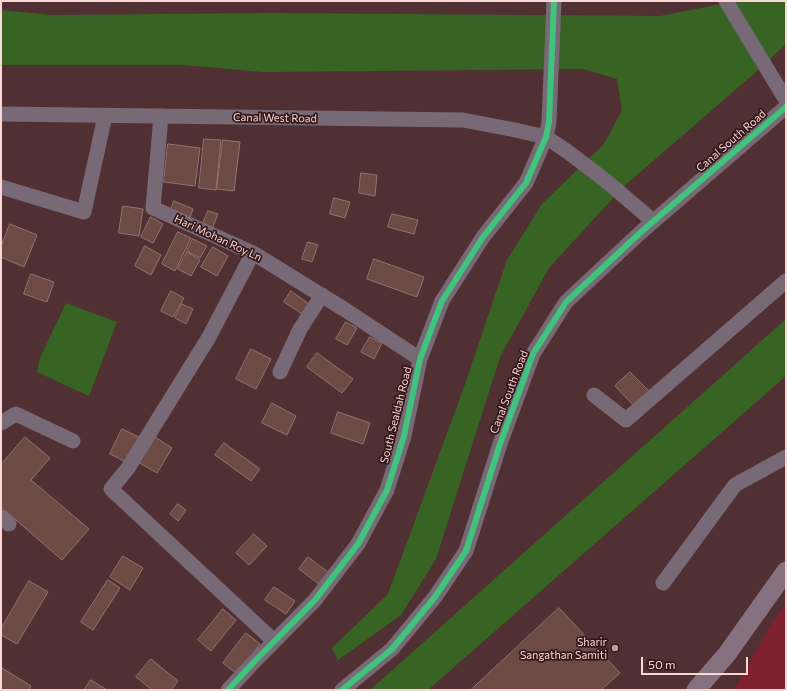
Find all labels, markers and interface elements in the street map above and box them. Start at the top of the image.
street label: Canal South Road [693,107,769,175]
street label: Canal West Road [233,111,317,125]
street label: Hari Mohan Roy Ln [172,212,264,264]
street label: Canal South Road [487,349,531,435]
street label: South Sealdah Road [378,365,414,465]
place label: Sharir Sangathan Samiti [520,635,607,661]
marker: Sharir Sangathan Samiti [610,643,620,653]
scale bar [643,649,750,675]
text: 50 m [648,657,676,671]

